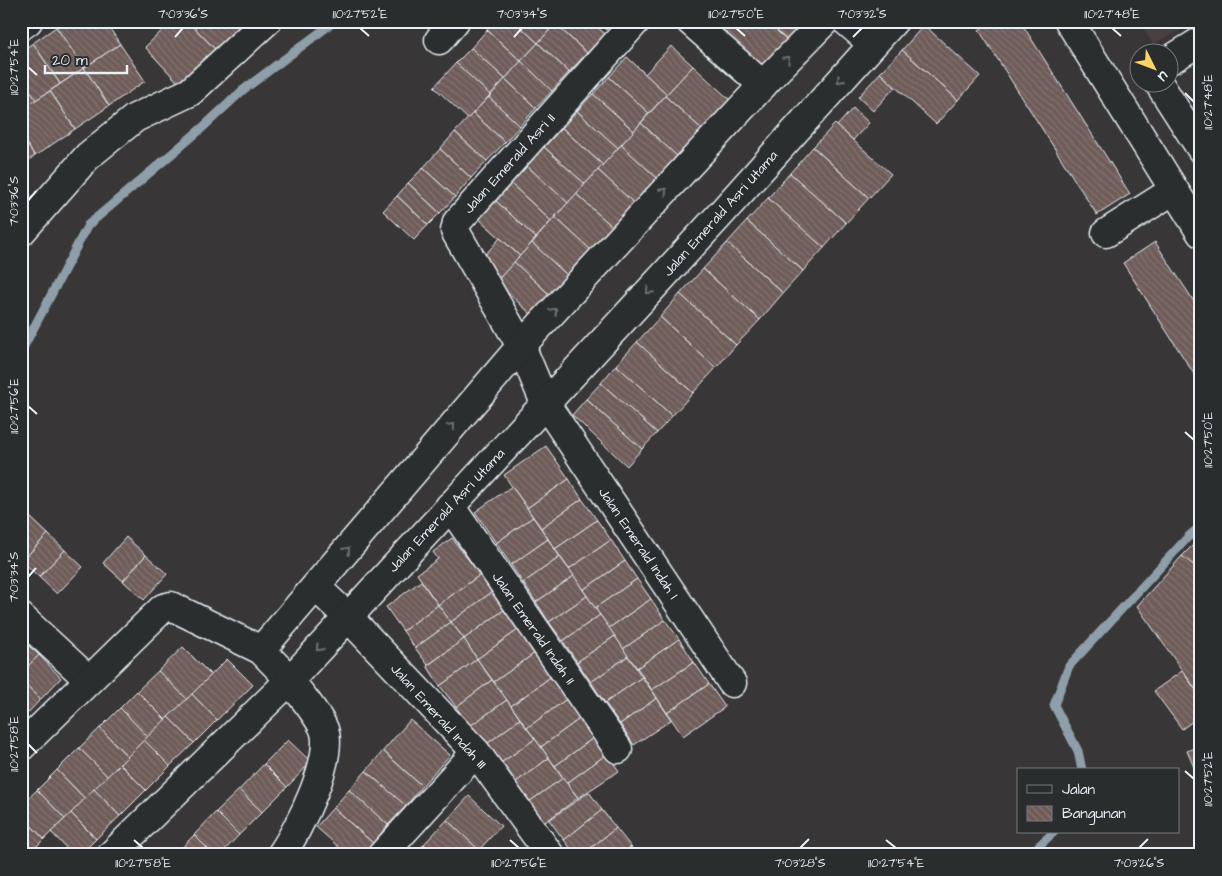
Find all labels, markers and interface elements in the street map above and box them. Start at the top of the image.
text: 7°03'36"S [158,6,208,23]
text: 110°27'52"E [333,6,387,23]
text: 7°03'34"S [497,6,548,23]
text: 110°27'50"E [708,6,764,23]
text: 7°03'32"S [837,6,887,23]
text: 110°27'48"E [1084,6,1140,23]
text: 110°27'54"E [6,39,23,95]
scale bar [45,42,128,74]
north arrow [1130,42,1180,92]
text: 20 m [52,50,88,71]
one-way arrow [781,56,790,65]
text: U [1153,66,1173,86]
one-way arrow [836,74,845,83]
text: 110°27'48"E [1200,74,1217,130]
street label: Jalan Emerald Asri II [459,109,560,218]
street label: Jalan Emerald Asri Utama [659,146,783,281]
text: 7°03'36"S [6,176,23,226]
one-way arrow [658,188,667,197]
one-way arrow [646,286,655,295]
one-way arrow [548,307,557,316]
text: 110°27'56"E [6,378,23,434]
text: 110°27'50"E [1200,412,1217,468]
one-way arrow [446,422,455,431]
street label: Jalan Emerald Asri Utama [384,444,510,577]
street label: Jalan Emerald Indah I [593,484,683,604]
one-way arrow [341,546,350,555]
text: 7°03'34"S [6,551,23,602]
street label: Jalan Emerald Indah II [487,568,580,689]
one-way arrow [315,643,324,652]
street label: Jalan Emerald Indah III [386,660,491,774]
text: 110°27'58"E [6,716,23,772]
text: 110°27'52"E [1200,752,1217,806]
legend [1017,768,1180,834]
text: Jalan [1062,779,1096,800]
text: Bangunan [1062,803,1126,825]
text: 110°27'58"E [115,855,171,872]
text: 110°27'56"E [491,855,547,872]
text: 7°03'28"S [775,855,826,872]
text: 110°27'54"E [868,855,924,872]
text: 7°03'26"S [1114,855,1165,872]

